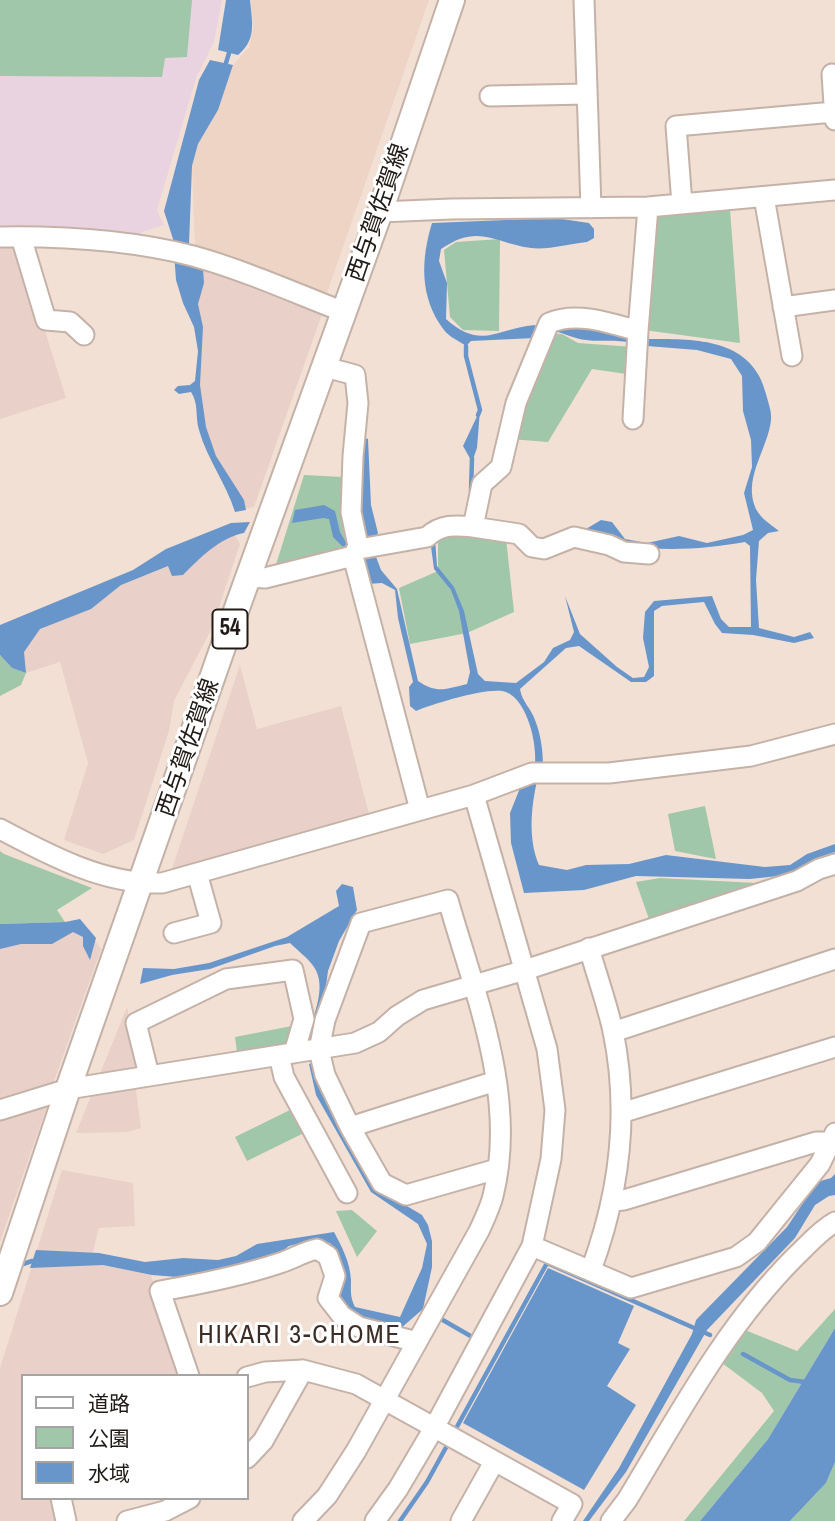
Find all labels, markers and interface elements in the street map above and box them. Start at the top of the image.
street label: 西与賀佐賀線 [342,140,416,286]
road number: 54 [212,610,247,649]
street label: 西与賀佐賀線 [152,675,226,821]
district label: HIKARI 3-CHOME [200,1320,400,1352]
legend [21,1374,248,1500]
text: 道路 [88,1389,130,1418]
text: 公園 [88,1424,130,1453]
text: 水域 [88,1459,130,1488]

